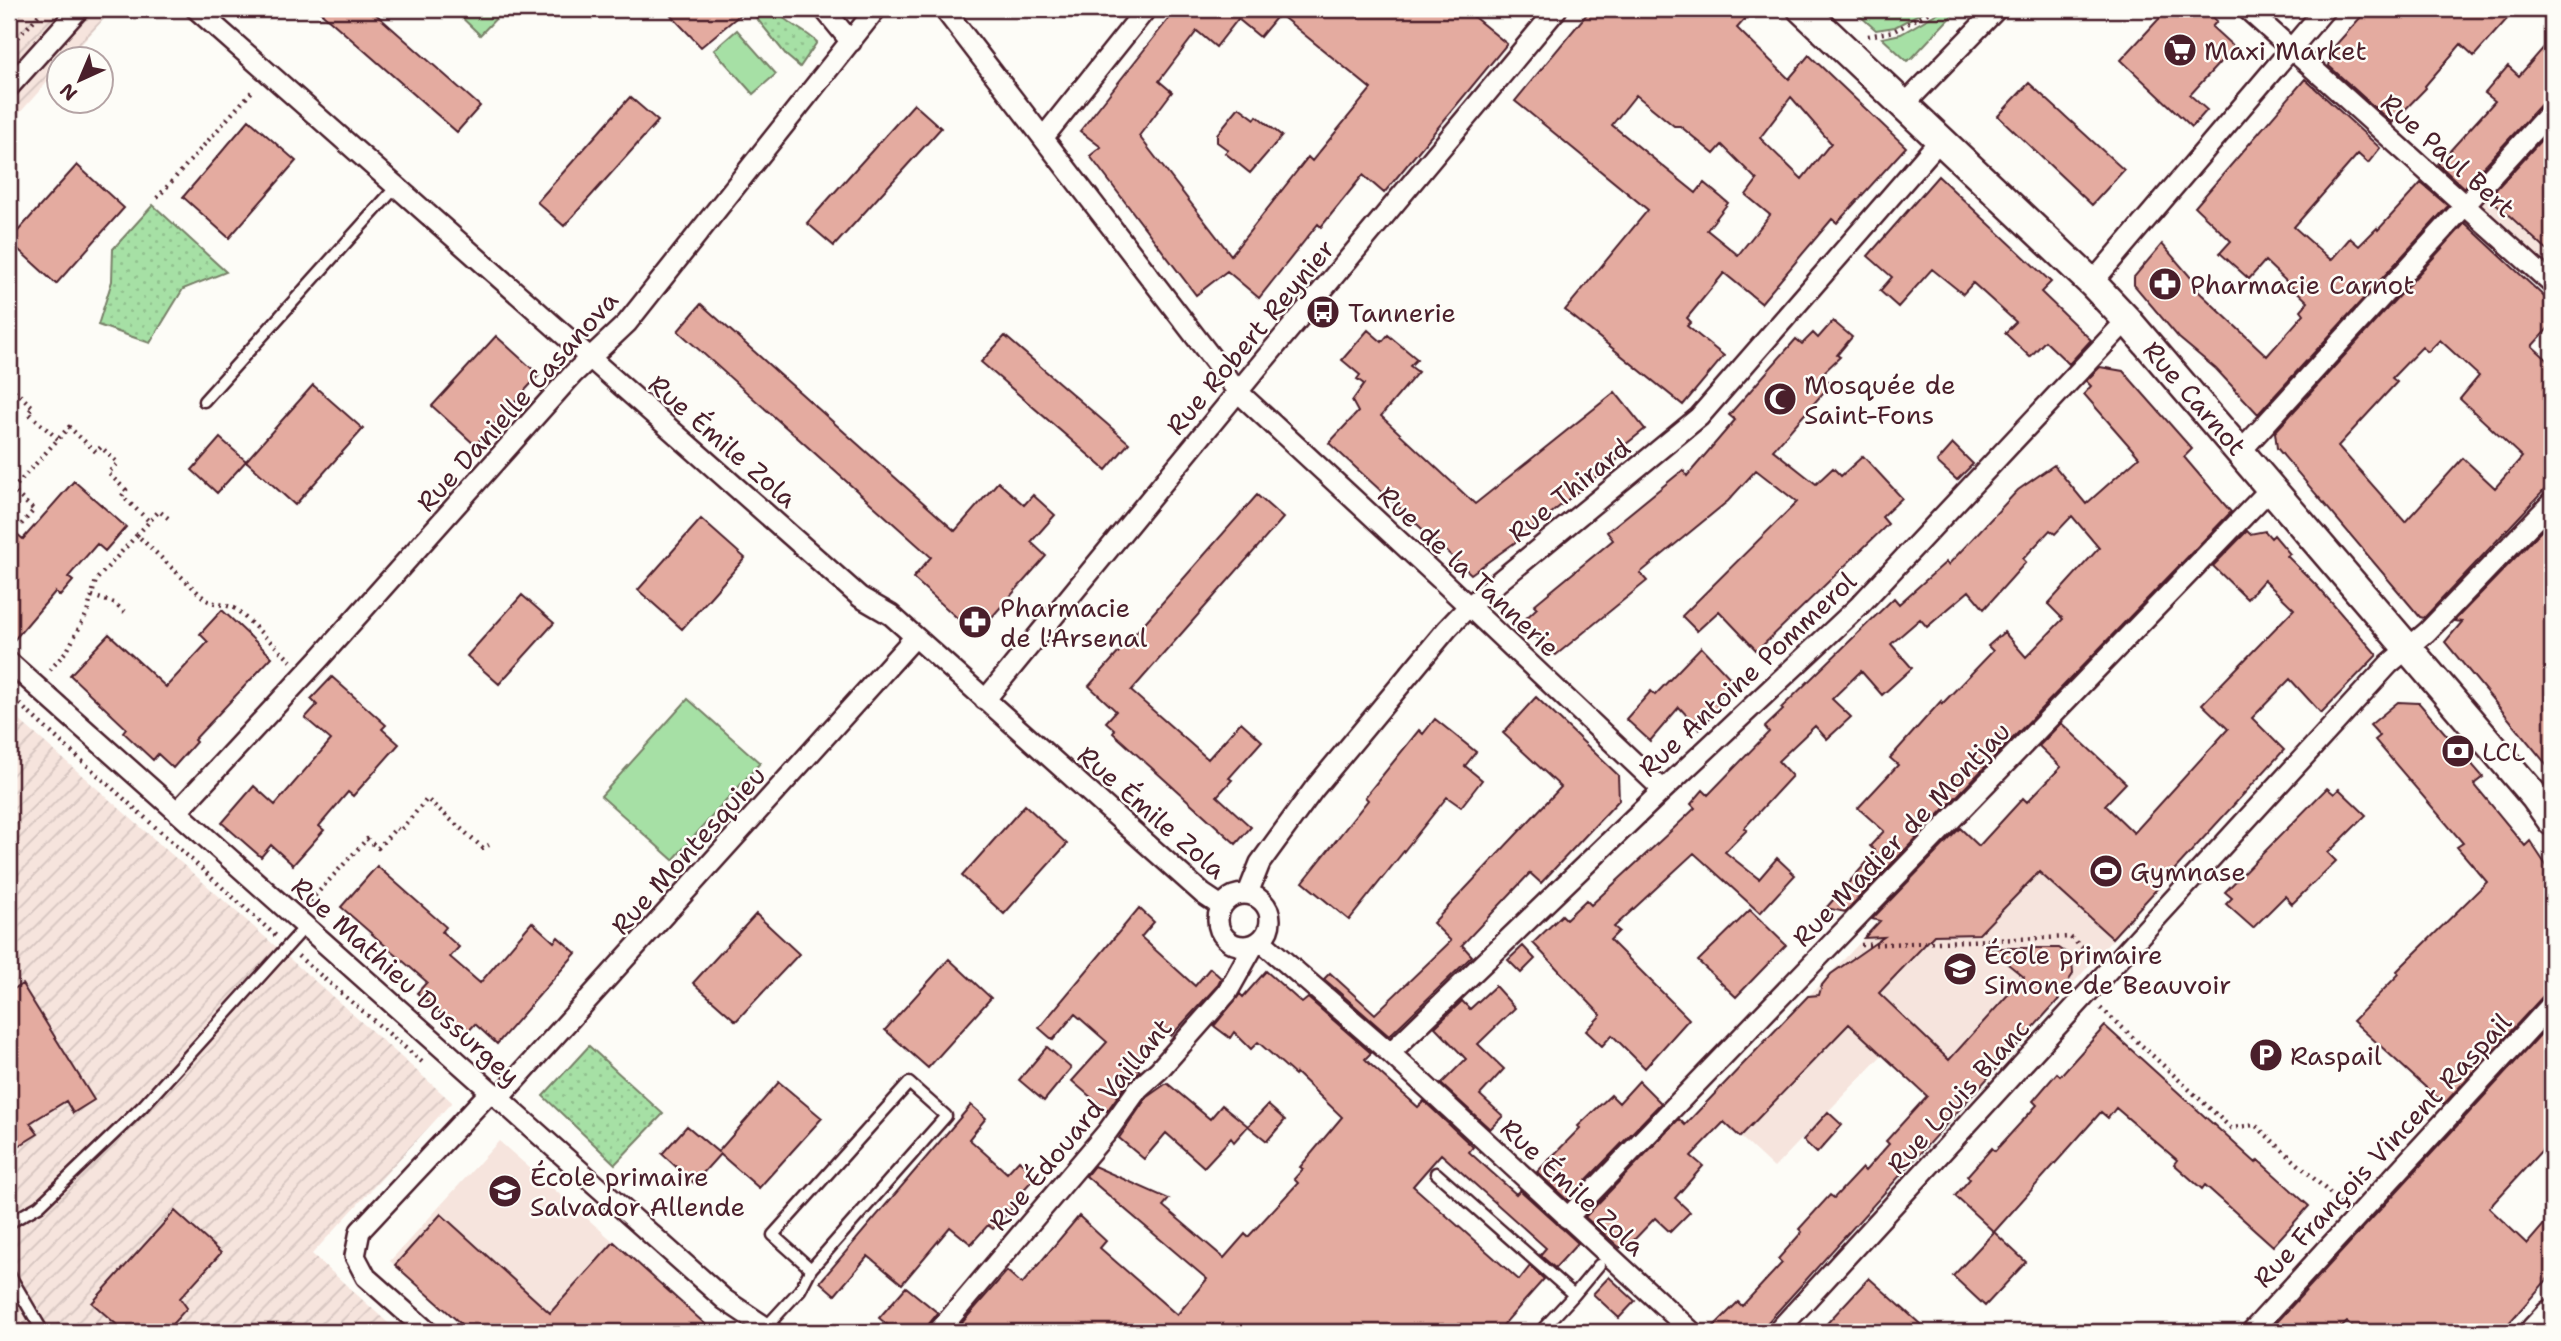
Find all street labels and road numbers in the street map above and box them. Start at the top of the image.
street label: Rue Paul Bert [2373,85,2523,225]
street label: Rue Robert Reynier [1158,232,1342,442]
street label: Rue Danielle Casanova [408,283,626,519]
street label: Rue Carnot [2135,333,2255,463]
street label: Rue Émile Zola [641,367,805,515]
street label: Rue Thirard [1501,430,1637,550]
street label: Rue de la Tannerie [1371,478,1567,664]
street label: Rue Antoine Pommerol [1631,564,1864,784]
street label: Rue Madier de Montjau [1784,714,2018,954]
street label: Rue Émile Zola [1070,738,1234,886]
street label: Rue Montesquieu [603,758,773,942]
street label: Rue Mathieu Dussurgey [284,869,528,1093]
street label: Rue François Vincent Raspail [2245,1005,2519,1295]
street label: Rue Édouard Vaillant [981,1010,1179,1238]
street label: Rue Louis Blanc [1879,1011,2037,1181]
street label: Rue Émile Zola [1493,1111,1653,1263]

